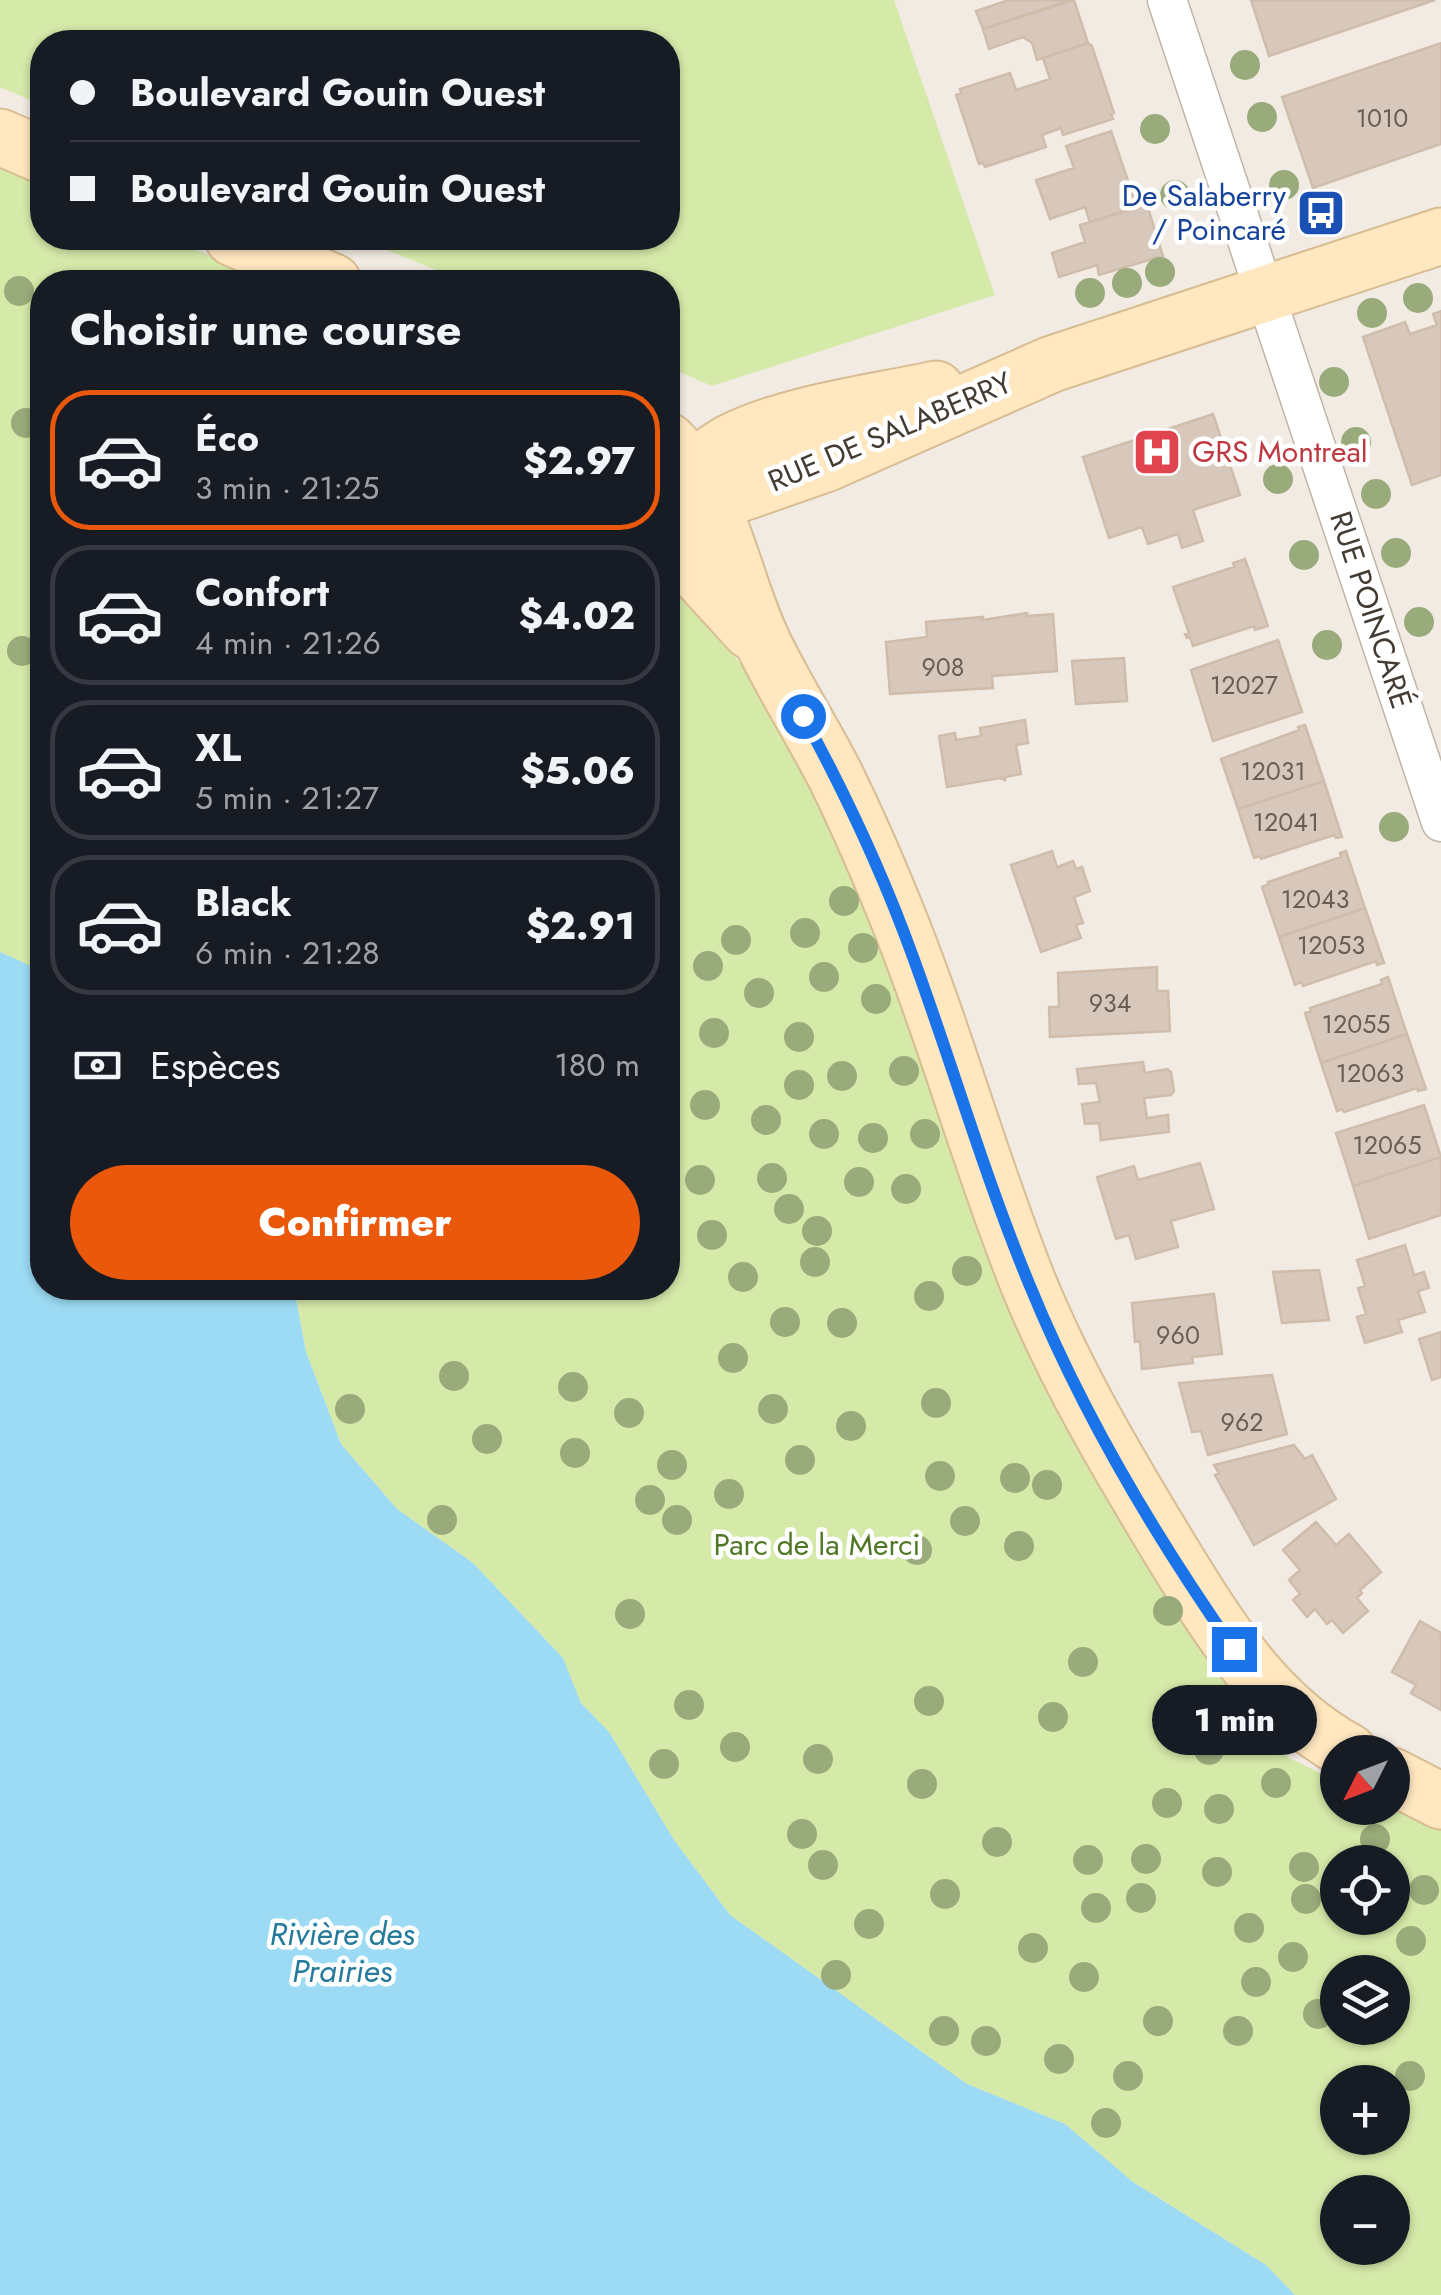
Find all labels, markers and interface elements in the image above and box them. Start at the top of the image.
text: Boulevard Gouin Ouest [130,65,545,120]
house number: 1010 [1356,100,1408,136]
text: Boulevard Gouin Ouest [130,161,545,216]
place label: De Salaberry / Poincaré [1122,174,1287,251]
bus stop icon: De Salaberry / Poincaré [1295,187,1347,239]
text: Choisir une course [70,297,462,362]
street label: RUE DE SALABERRY [761,361,1019,502]
text: Éco [195,410,259,465]
icon: car [75,415,165,505]
hospital icon: GRS Montreal [1131,426,1183,478]
place label: GRS Montreal [1192,430,1368,473]
text: $2.97 [523,433,635,488]
text: 3 min · 21:25 [195,465,379,511]
street label: RUE POINCARÉ [1319,506,1424,714]
text: Confort [195,565,329,620]
icon: car [75,570,165,660]
text: $4.02 [519,588,635,643]
text: 4 min · 21:26 [195,620,381,666]
house number: 908 [921,649,965,685]
house number: 12027 [1210,667,1278,703]
route start [781,694,826,739]
text: XL [195,720,241,775]
icon: car [75,725,165,815]
text: $5.06 [521,743,635,798]
house number: 12031 [1240,753,1306,789]
text: 5 min · 21:27 [195,775,379,821]
house number: 12041 [1253,804,1319,840]
text: Black [195,875,292,930]
icon: car [75,880,165,970]
house number: 12043 [1281,881,1349,917]
text: $2.91 [526,898,635,953]
house number: 12053 [1297,927,1365,963]
text: 6 min · 21:28 [195,930,380,976]
house number: 934 [1089,985,1131,1021]
house number: 12055 [1322,1006,1390,1042]
icon: cash [70,1038,125,1093]
text: Espèces [150,1038,281,1093]
text: 180 m [554,1042,640,1088]
house number: 12063 [1336,1055,1404,1091]
house number: 12065 [1353,1127,1421,1163]
button: Confirmer [70,1165,640,1280]
house number: 960 [1156,1317,1200,1353]
house number: 962 [1220,1404,1264,1440]
park label: Parc de la Merci [714,1523,920,1566]
route end [1212,1627,1257,1672]
callout: 1 min [1152,1684,1316,1754]
text: 1 min [1194,1697,1275,1743]
north arrow [1320,1735,1410,1825]
map controls [1320,1735,1410,2265]
button: locate [1320,1845,1410,1935]
water label: Rivière des Prairies [269,1911,415,1994]
button: layers [1320,1955,1410,2045]
button: + [1320,2065,1410,2155]
button: − [1320,2175,1410,2265]

